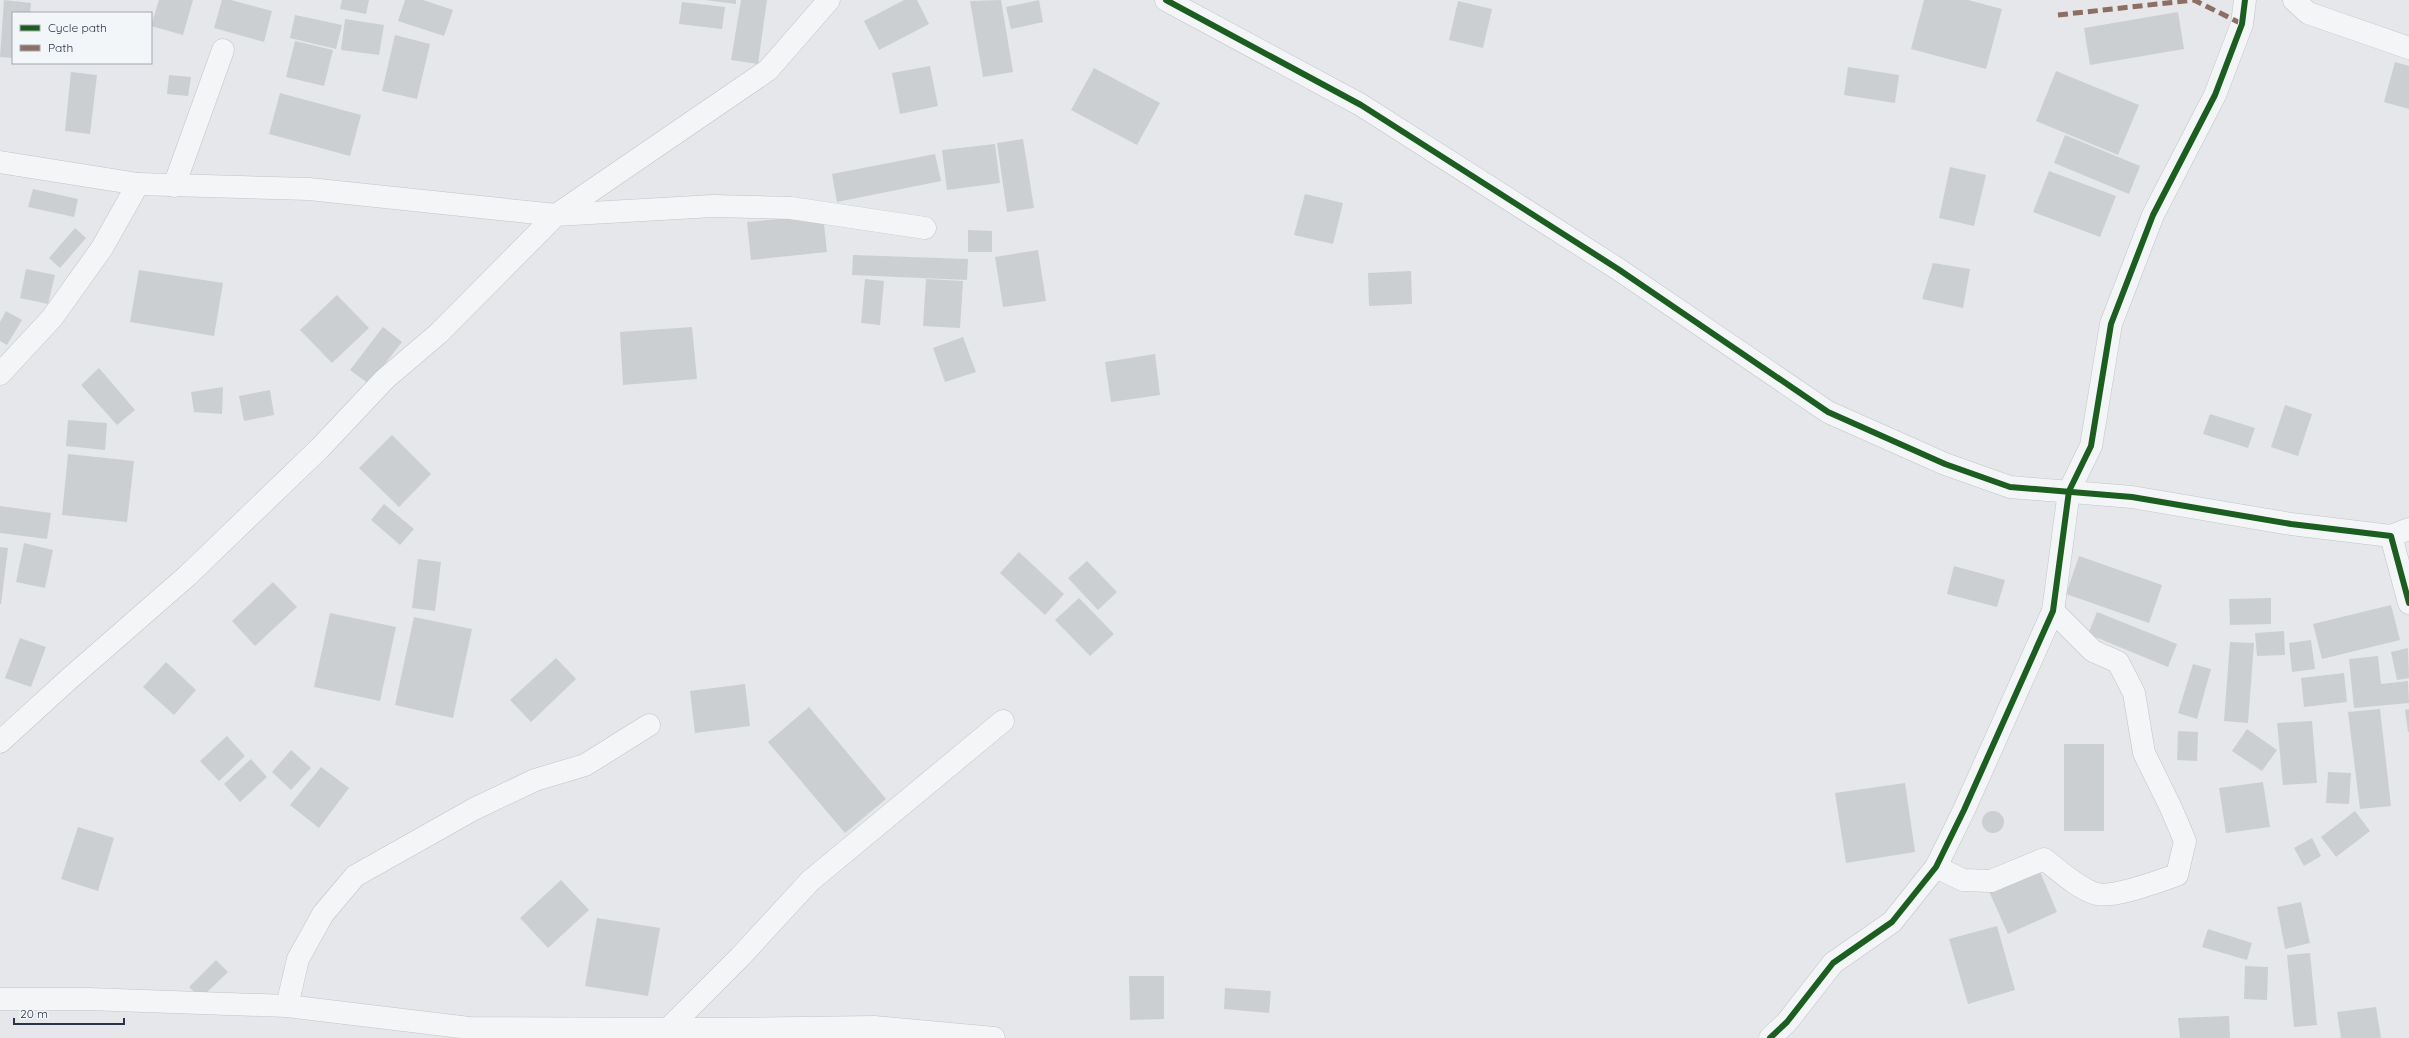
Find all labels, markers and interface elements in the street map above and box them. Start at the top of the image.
legend [12,12,152,64]
text: Cycle path [48,20,107,35]
text: Path [48,40,73,55]
scale bar [14,1000,124,1026]
text: 20 m [20,1006,48,1021]

